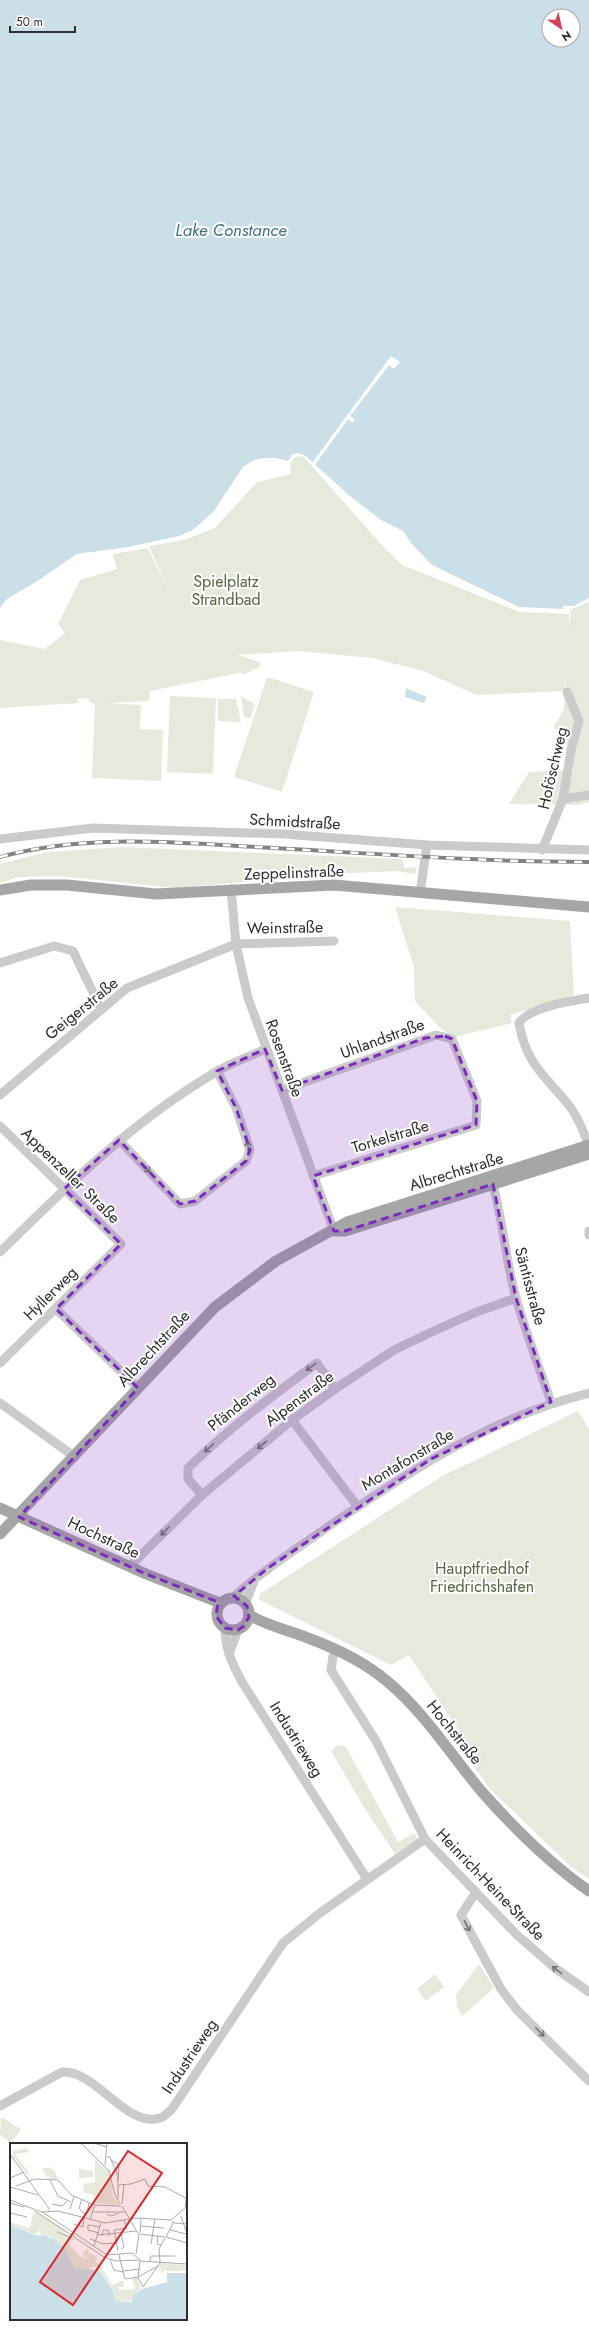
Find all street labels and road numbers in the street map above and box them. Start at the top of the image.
street label: Hoföschweg [532,725,573,812]
street label: Schmidstraße [249,808,341,835]
street label: Zeppelinstraße [244,859,344,886]
street label: Weinstraße [247,915,323,940]
street label: Geigerstraße [40,972,123,1045]
street label: Uhlandstraße [337,1013,427,1064]
street label: Rosenstraße [260,1016,309,1100]
street label: Torkelstraße [349,1114,432,1159]
street label: Appenzeller Straße [16,1122,125,1229]
street label: Albrechtstraße [406,1146,506,1197]
street label: Säntisstraße [509,1244,552,1328]
street label: Hyllerweg [18,1261,83,1326]
street label: Albrechtstraße [112,1305,195,1392]
street label: Alpenstraße [260,1365,338,1432]
street label: Pfänderweg [203,1368,280,1437]
street label: Montafonstraße [357,1423,458,1496]
street label: Hochstraße [64,1511,144,1564]
street label: Hochstraße [421,1695,488,1769]
street label: Industrieweg [264,1697,329,1782]
street label: Heinrich-Heine-Straße [431,1823,550,1946]
street label: Industrieweg [156,2014,223,2098]

